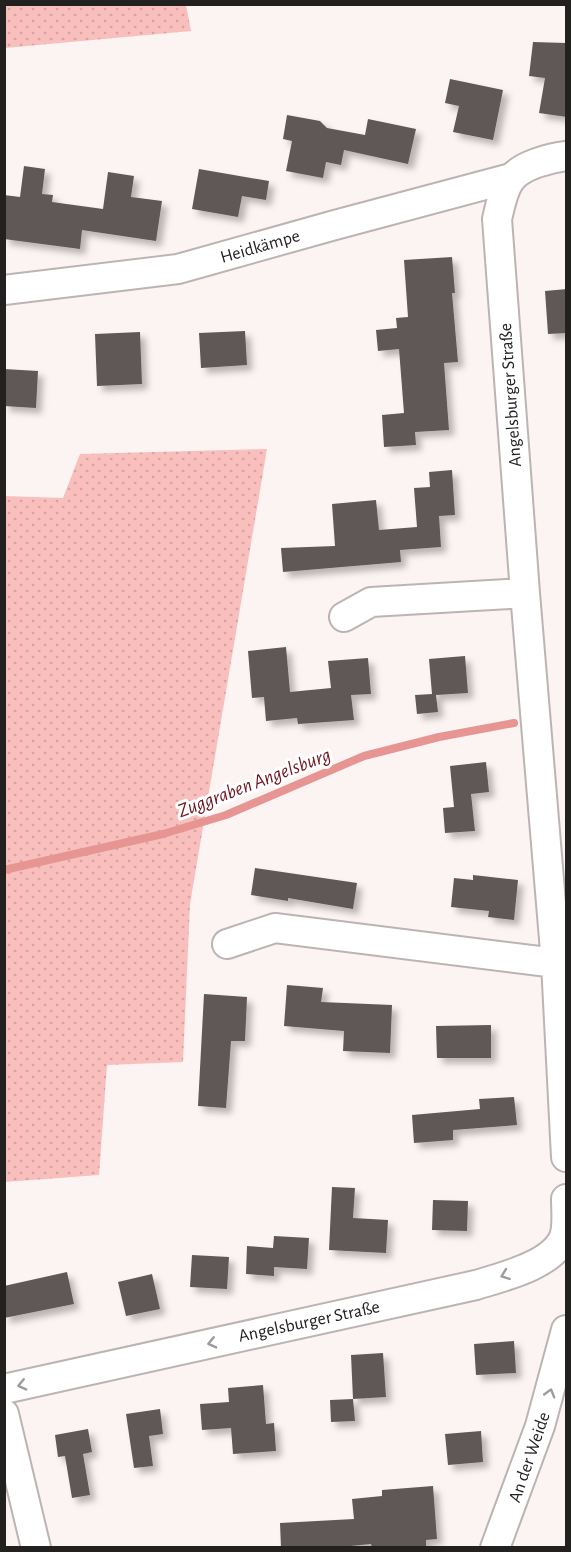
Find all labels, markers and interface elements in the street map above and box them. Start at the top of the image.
street label: Heidkämpe [218,227,302,267]
street label: Angelsburger Straße [497,322,525,467]
water label: Zuggraben Angelsburg [175,745,334,821]
one-way arrow [500,1268,511,1281]
street label: Angelsburger Straße [237,1298,382,1346]
one-way arrow [208,1335,218,1348]
one-way arrow [17,1378,27,1391]
one-way arrow [543,1389,555,1399]
street label: An der Weide [506,1410,554,1505]

